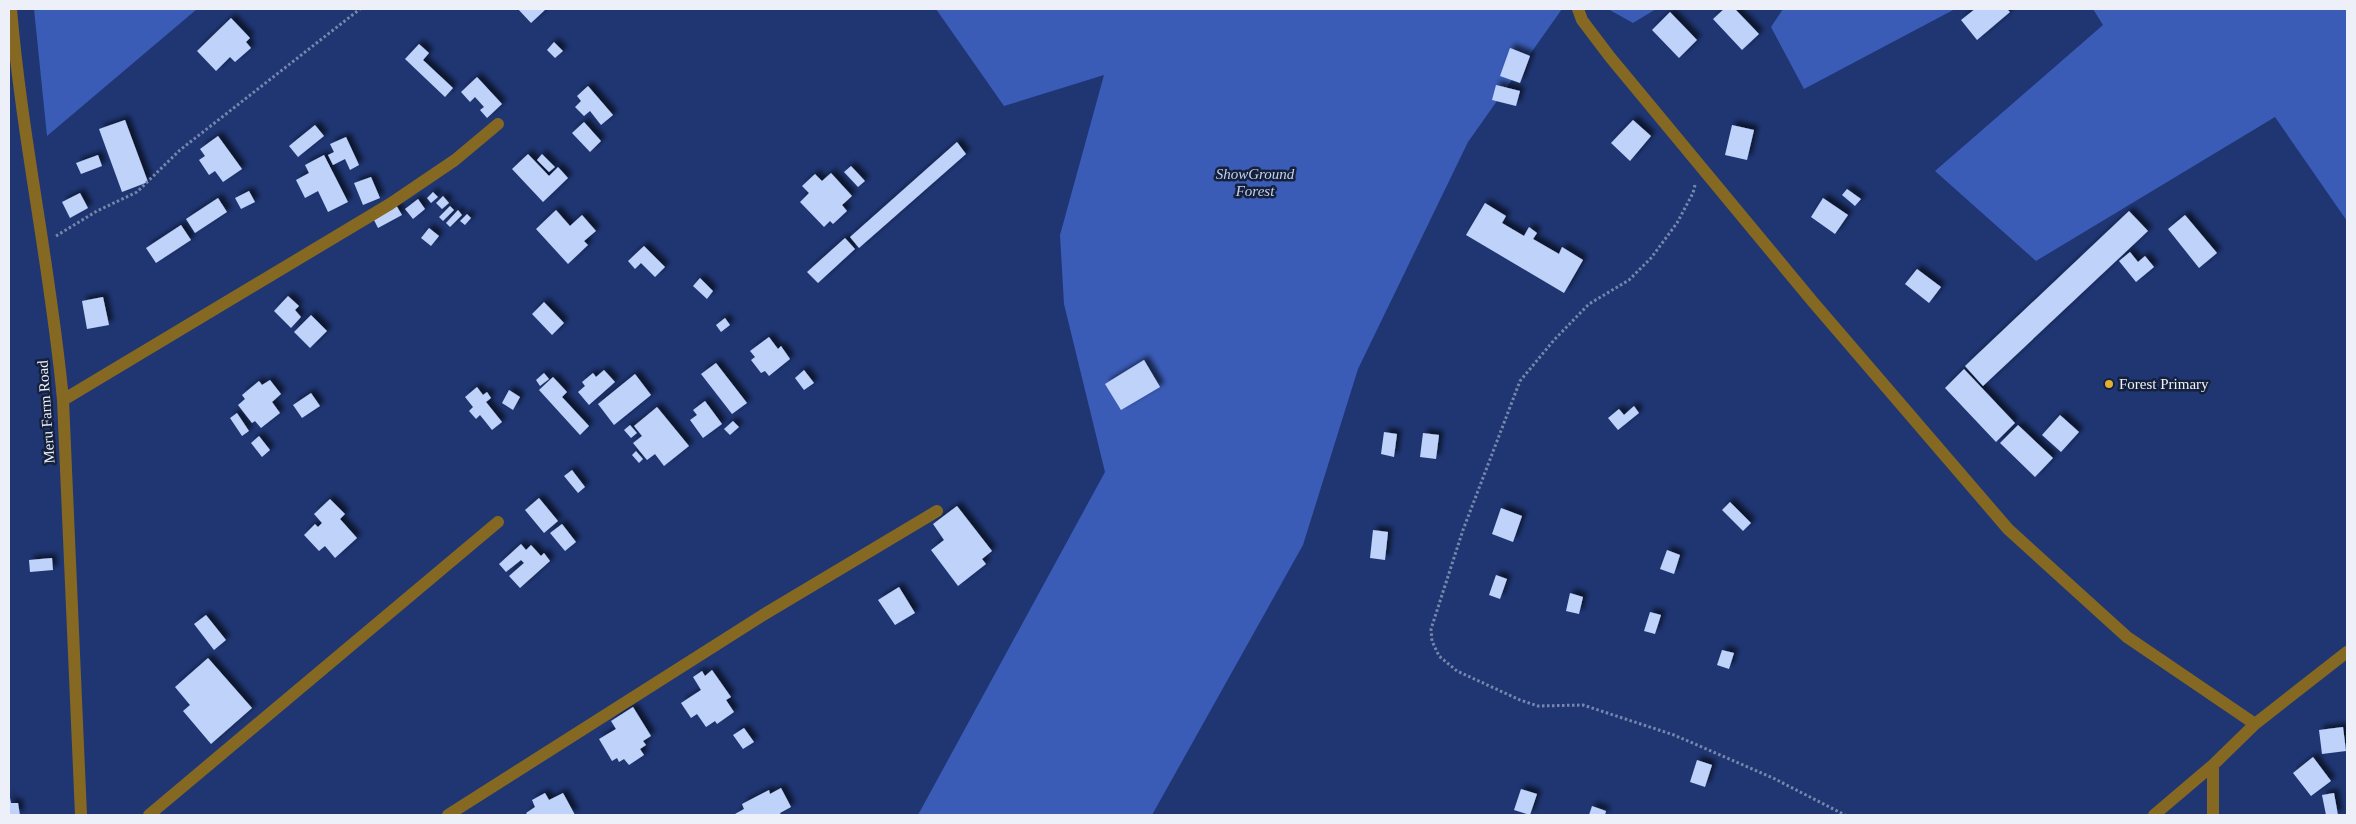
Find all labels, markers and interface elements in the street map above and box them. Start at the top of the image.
park label: ShowGround Forest [1216,166,1295,199]
street label: Meru Farm Road [34,359,58,464]
place label: Forest Primary [2119,376,2209,392]
marker: Forest Primary [2103,378,2115,390]

